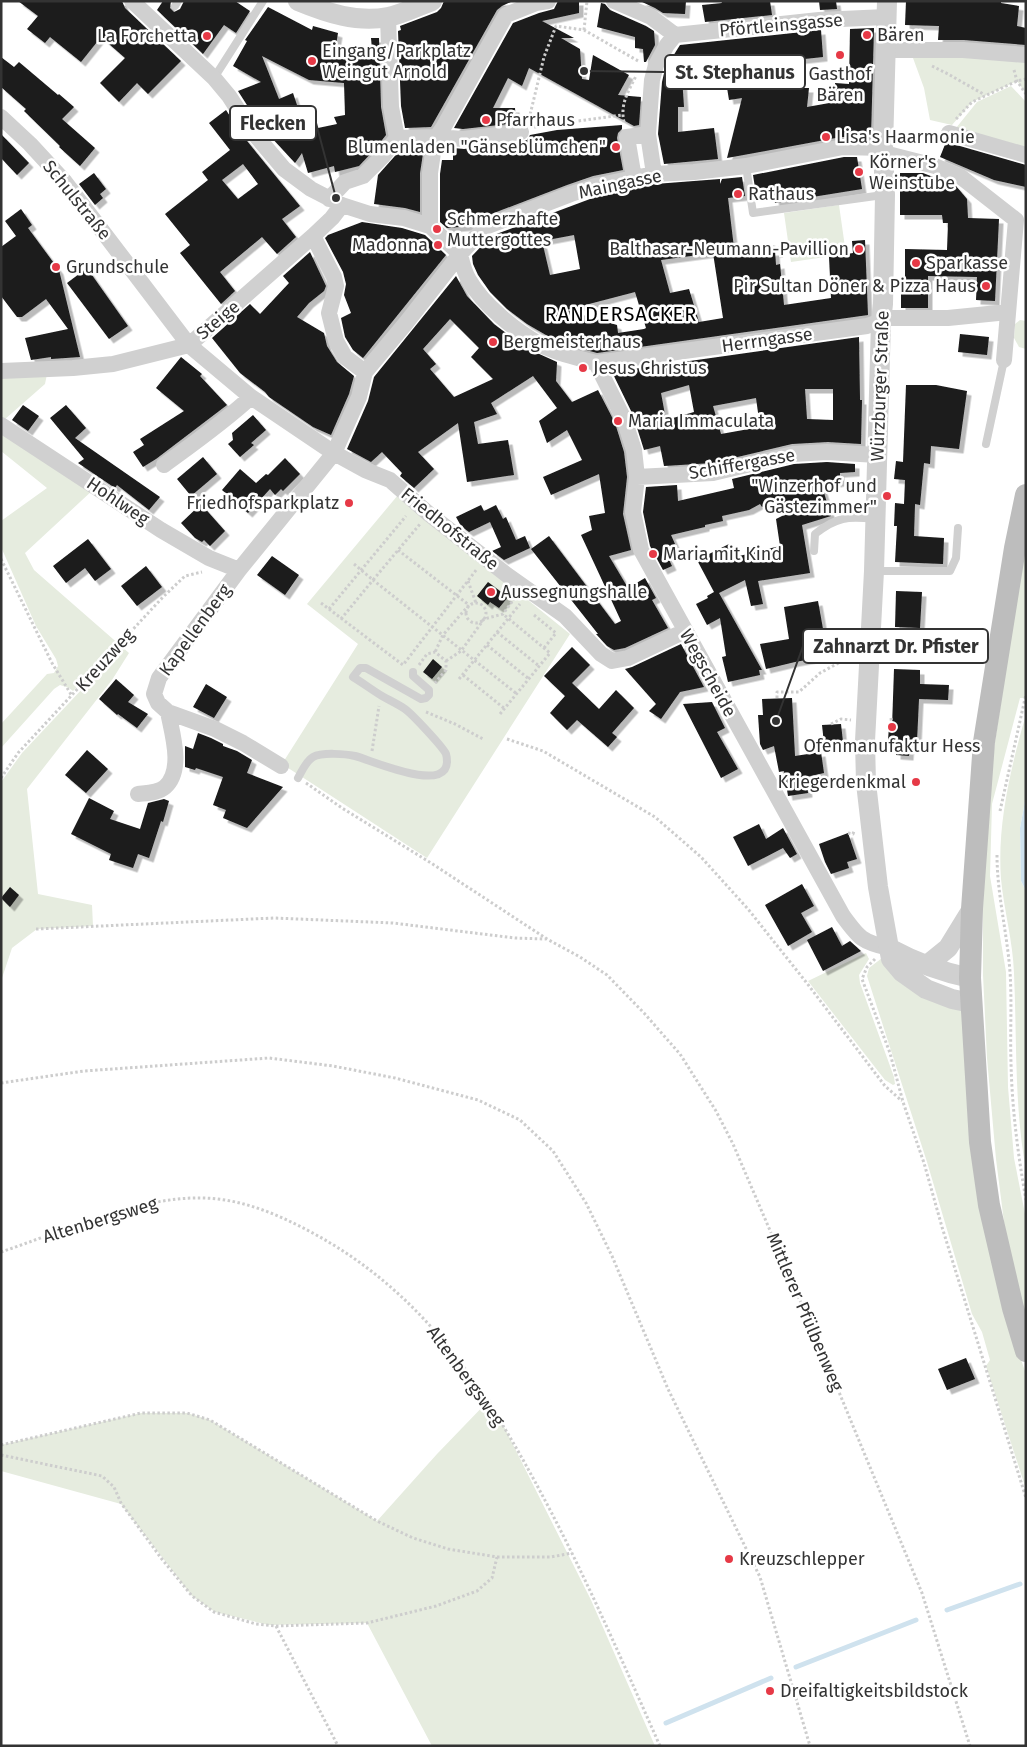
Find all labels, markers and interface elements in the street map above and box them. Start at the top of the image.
street label: Pförtleinsgasse [718,9,844,41]
place label: Bären [877,24,925,46]
place label: La Forchetta [97,25,197,47]
marker: Bären [861,29,873,41]
marker: La Forchetta [201,30,213,42]
place label: Eingang/Parkplatz Weingut Arnold [322,40,471,83]
marker: Gasthof Bären [834,49,846,61]
marker: Eingang/Parkplatz Weingut Arnold [306,55,318,67]
callout: St. Stephanus [665,55,805,89]
text: St. Stephanus [675,61,795,84]
place label: Gasthof Bären [809,63,873,106]
callout: Flecken [230,106,316,140]
place label: Pfarrhaus [496,109,575,131]
text: Flecken [240,112,306,135]
marker: Pfarrhaus [480,114,492,126]
place label: Lisa's Haarmonie [836,126,975,148]
marker: Lisa's Haarmonie [820,131,832,143]
place label: Blumenladen "Gänseblümchen" [347,136,606,158]
marker: Blumenladen "Gänseblümchen" [610,141,622,153]
place label: Körner's Weinstube [869,151,955,194]
street label: Schulstraße [38,156,116,244]
street label: Maingasse [576,164,664,204]
marker: Körner's Weinstube [853,166,865,178]
place label: Rathaus [748,183,814,205]
marker: Rathaus [732,188,744,200]
place label: Schmerzhafte Muttergottes [447,208,558,251]
marker: Schmerzhafte Muttergottes [431,223,443,235]
place label: Madonna [352,234,428,256]
place label: Balthasar-Neumann-Pavillion [609,238,849,260]
marker: Madonna [432,239,444,251]
marker: Balthasar-Neumann-Pavillion [853,243,865,255]
place label: Sparkasse [926,252,1008,274]
place label: Grundschule [66,256,169,278]
marker: Sparkasse [910,257,922,269]
marker: Grundschule [50,261,62,273]
place label: Pir Sultan Döner & Pizza Haus [733,275,976,297]
marker: Pir Sultan Döner & Pizza Haus [980,280,992,292]
street label: Steige [192,296,244,344]
district label: RANDERSACKER [545,302,697,326]
street label: Würzburger Straße [866,310,894,462]
street label: Herrngasse [720,323,814,357]
place label: Bergmeisterhaus [503,331,641,353]
marker: Bergmeisterhaus [487,336,499,348]
place label: Jesus Christus [593,357,707,379]
marker: Jesus Christus [577,362,589,374]
place label: Maria Immaculata [628,410,774,432]
marker: Maria Immaculata [612,415,624,427]
street label: Schiffergasse [687,444,797,484]
street label: Hohlweg [83,472,154,530]
place label: "Winzerhof und Gästezimmer" [751,475,877,518]
street label: Friedhofstraße [397,483,503,575]
marker: "Winzerhof und Gästezimmer" [881,490,893,502]
place label: Friedhofsparkplatz [186,492,339,514]
marker: Friedhofsparkplatz [343,497,355,509]
place label: Maria mit Kind [663,543,782,565]
marker: Maria mit Kind [647,548,659,560]
street label: Kapellenberg [154,579,236,680]
place label: Aussegnungshalle [501,581,647,603]
marker: Aussegnungshalle [485,586,497,598]
street label: Kreuzweg [71,623,139,696]
street label: Wegscheide [675,625,741,721]
callout: Zahnarzt Dr. Pfister [803,629,988,663]
text: Zahnarzt Dr. Pfister [813,635,979,658]
marker: Ofenmanufaktur Hess [886,721,898,733]
place label: Ofenmanufaktur Hess [804,735,980,757]
place label: Kriegerdenkmal [778,771,906,793]
marker: Kriegerdenkmal [910,776,922,788]
street label: Altenbergsweg [40,1192,161,1248]
street label: Mittlerer Pfülbenweg [762,1229,849,1395]
street label: Altenbergsweg [422,1321,510,1431]
place label: Kreuzschlepper [739,1548,865,1570]
marker: Kreuzschlepper [723,1553,735,1565]
place label: Dreifaltigkeitsbildstock [780,1680,969,1702]
marker: Dreifaltigkeitsbildstock [764,1685,776,1697]

